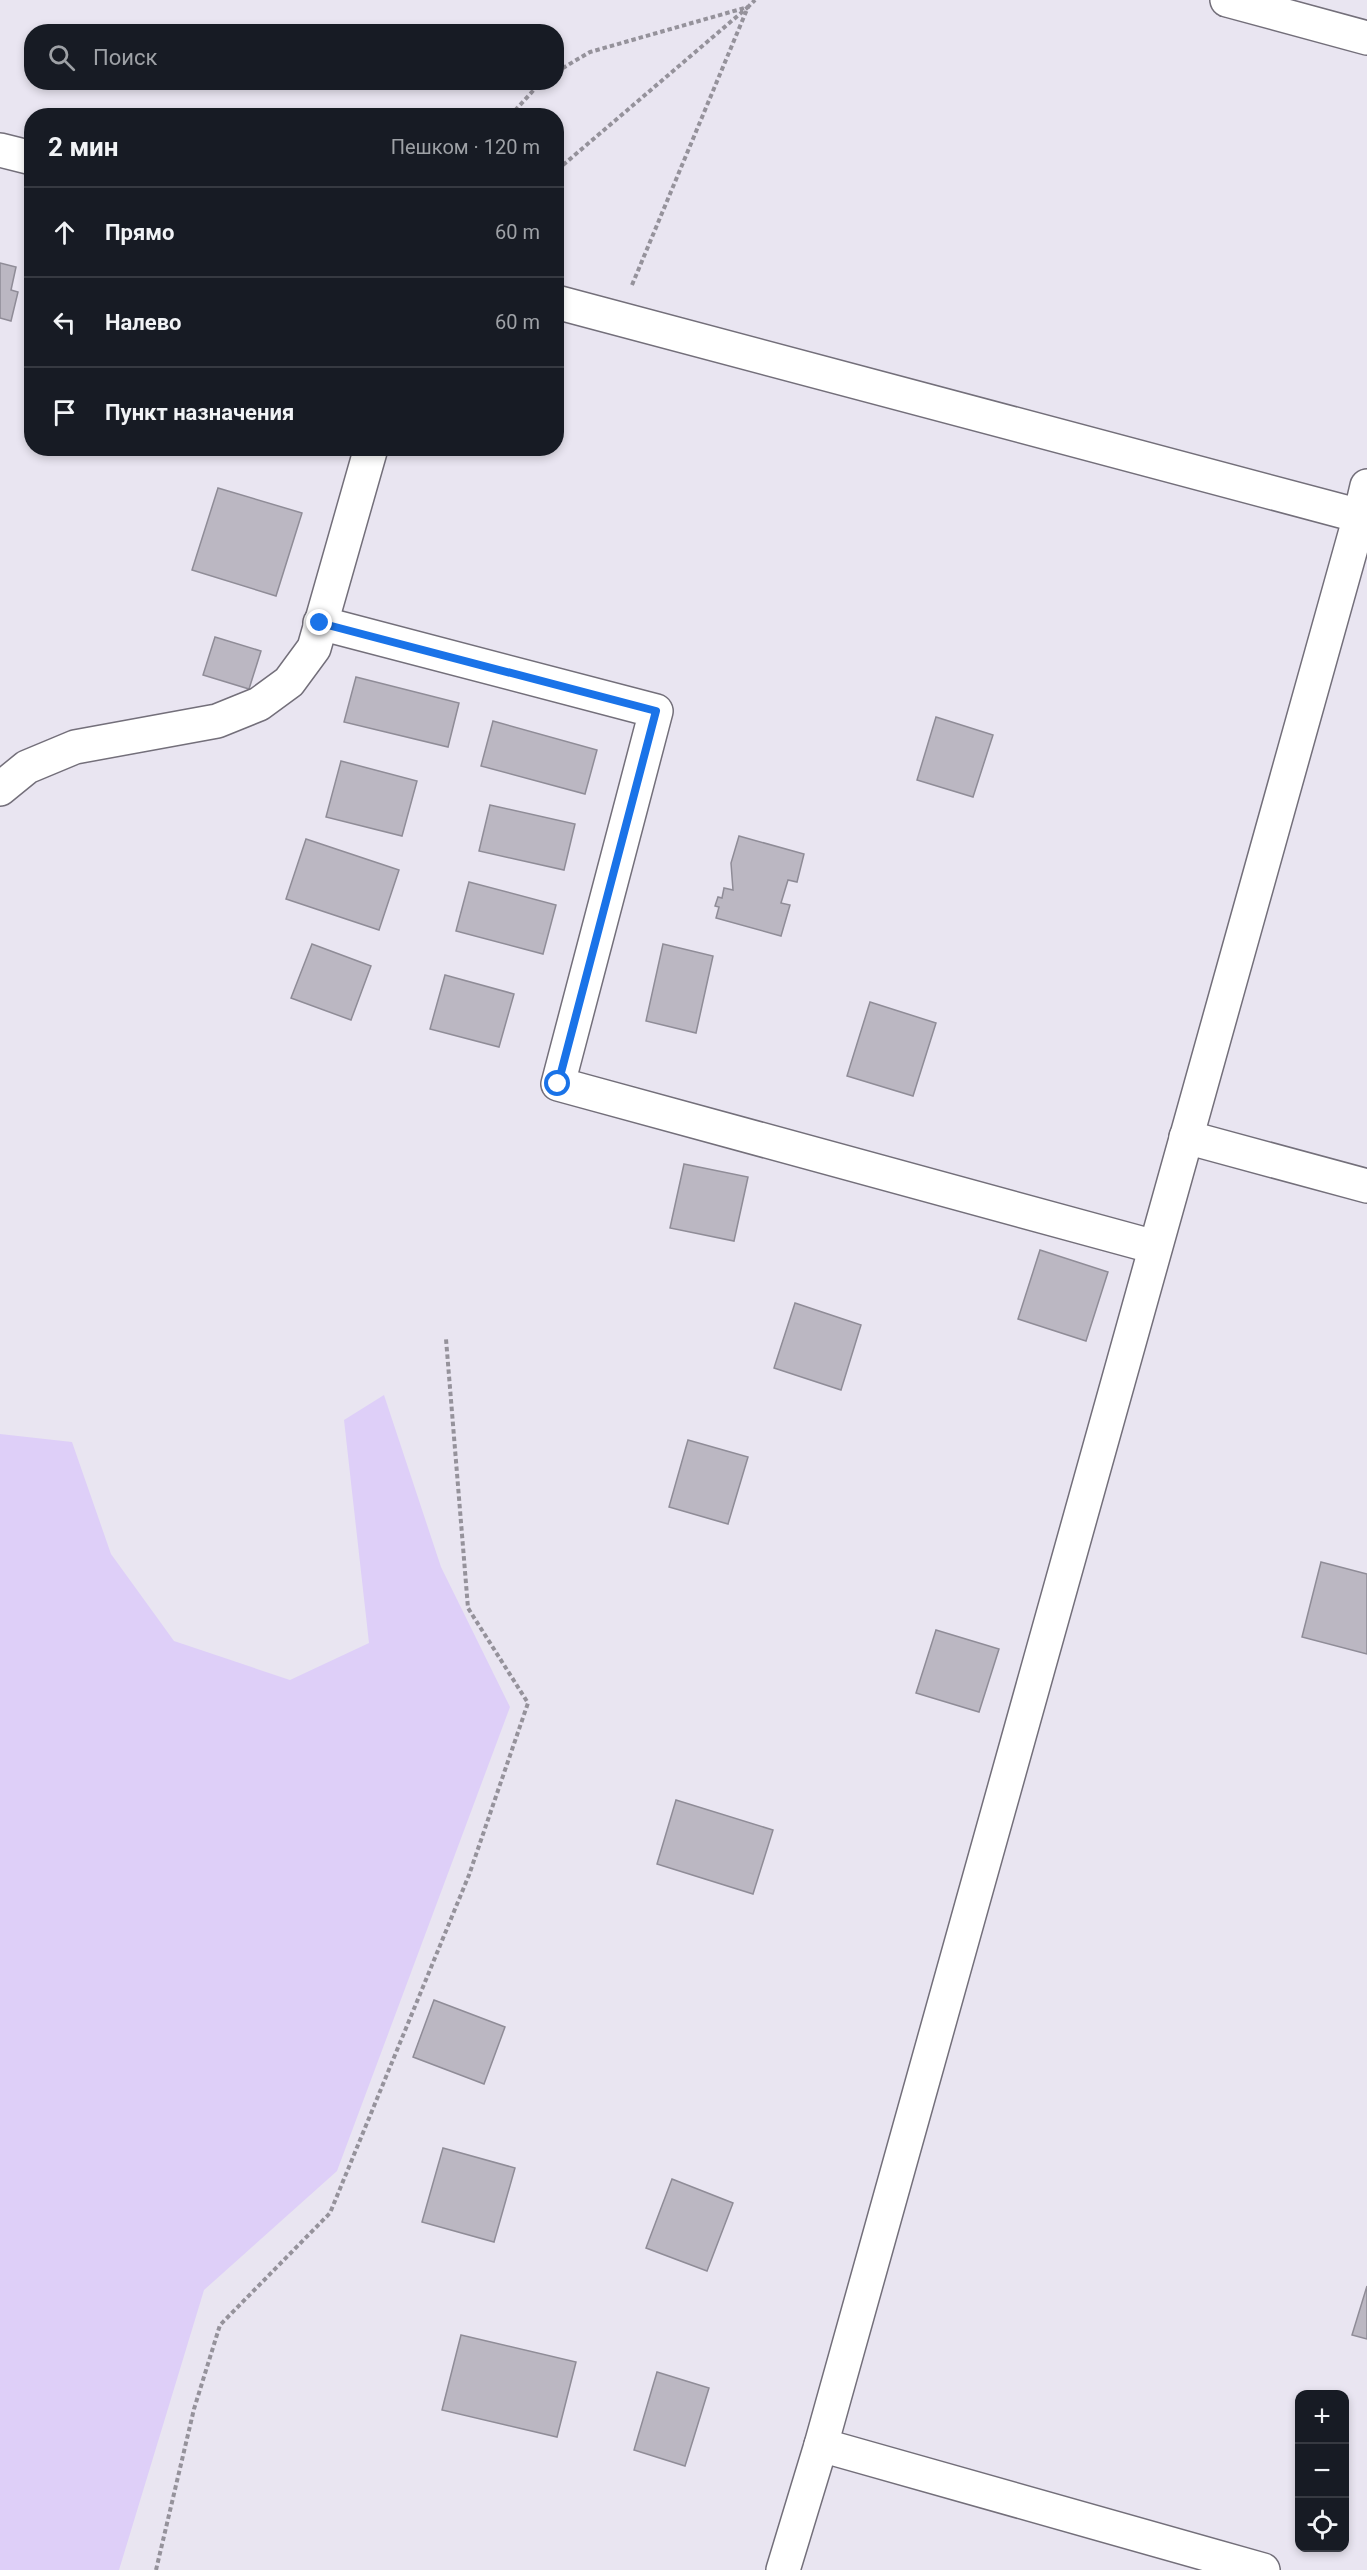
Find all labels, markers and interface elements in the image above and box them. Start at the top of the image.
search box [24,24,564,90]
icon: search [45,41,78,74]
text: Поиск [93,45,157,70]
text: 2 мин [48,132,119,162]
text: Пешком · 120 m [391,135,540,159]
icon: ahead [48,216,81,249]
text: Прямо [105,220,174,245]
text: 60 m [495,220,540,244]
icon: left [48,306,81,339]
text: Налево [105,310,182,335]
text: 60 m [495,310,540,334]
icon: arrive [48,396,81,429]
text: Пункт назначения [105,400,294,425]
route end [306,609,332,635]
route start [544,1070,570,1096]
map controls [1295,2390,1349,2552]
button: + [1295,2390,1349,2444]
button: − [1295,2444,1349,2498]
button: locate [1295,2498,1349,2552]

